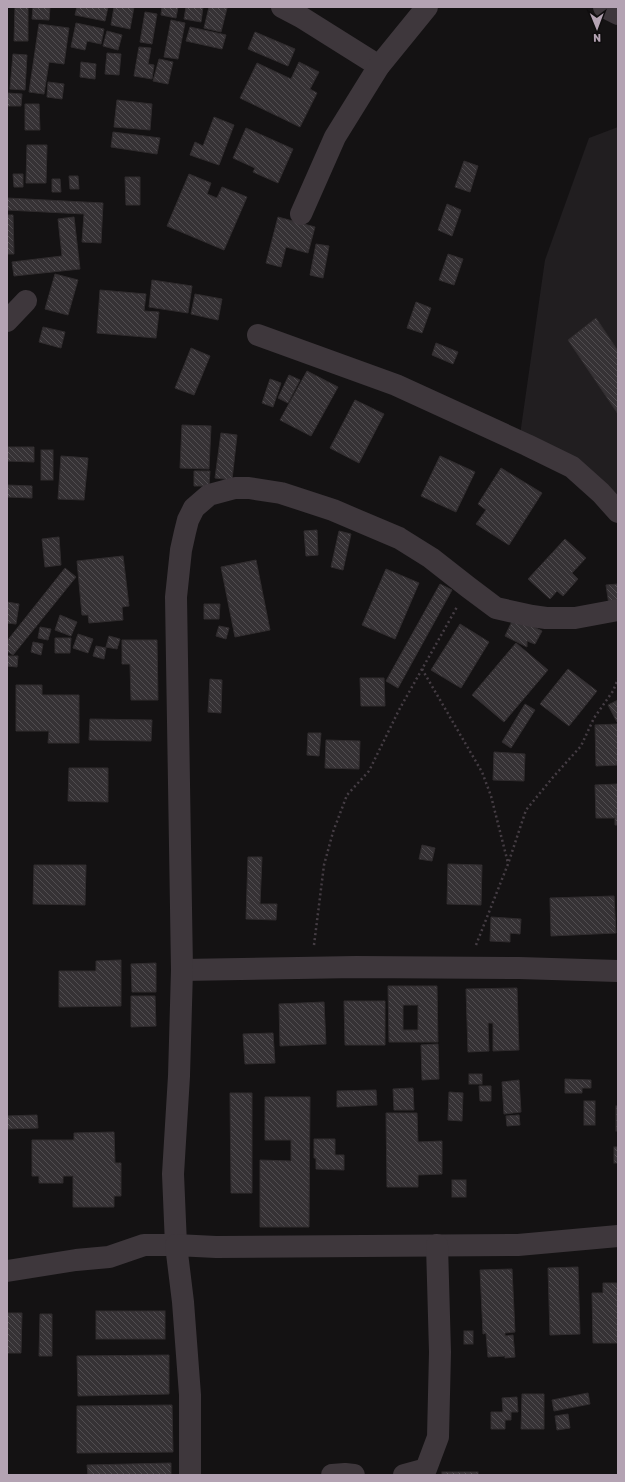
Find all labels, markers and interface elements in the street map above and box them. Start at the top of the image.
north arrow [577,8,617,48]
text: N [593,31,601,44]

